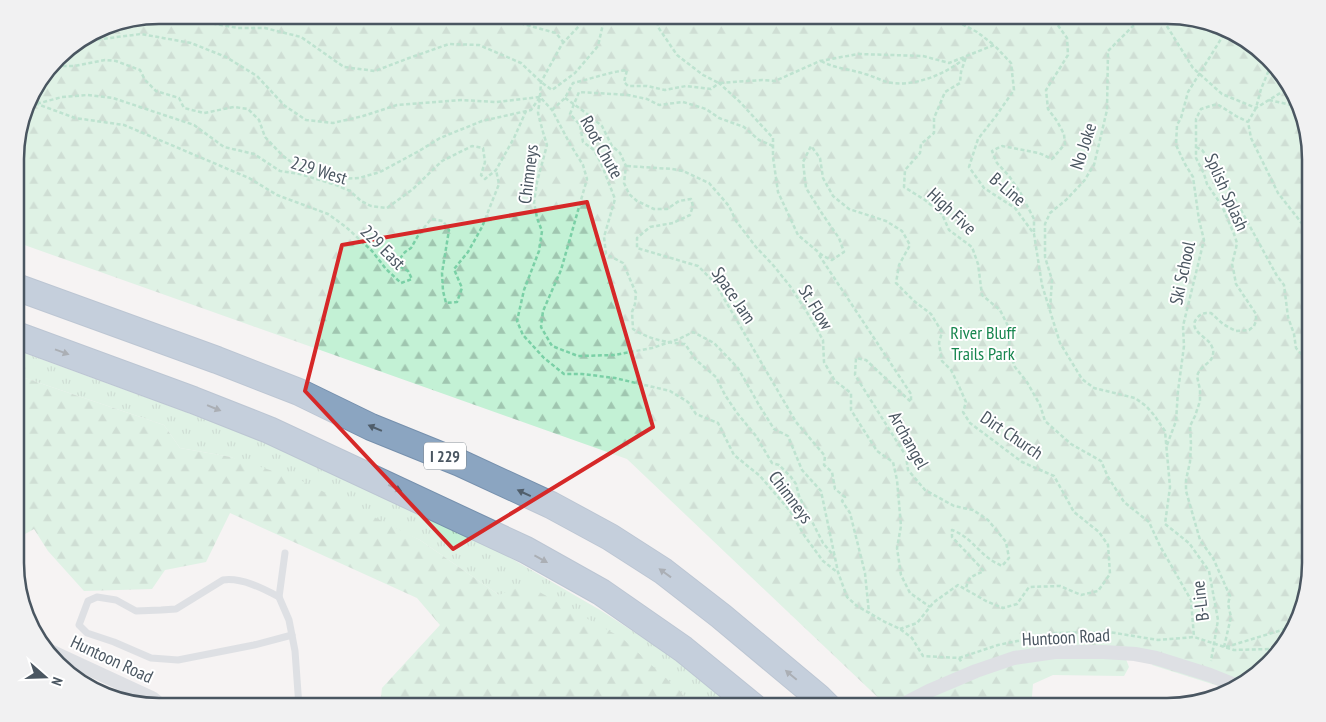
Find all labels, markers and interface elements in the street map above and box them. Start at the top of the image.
street label: Root Chute [575,111,629,183]
street label: No Joke [1065,120,1101,172]
street label: Chimneys [513,143,543,205]
street label: Splish Splash [1200,150,1254,234]
street label: 229 West [288,151,350,189]
street label: B-Line [985,167,1031,211]
street label: High Five [923,183,981,239]
street label: 229 East [356,220,410,274]
street label: Ski School [1164,238,1200,307]
street label: Space Jam [707,262,761,328]
street label: St. Flow [794,280,839,334]
park label: River Bluff Trails Park [950,321,1017,365]
one-way arrow [55,348,70,356]
one-way arrow [207,405,222,412]
street label: Dirt Church [976,406,1048,464]
street label: Archangel [884,407,935,474]
one-way arrow [368,423,382,431]
road number: I 229 [424,442,466,470]
street label: Chimneys [764,466,818,528]
one-way arrow [388,485,402,493]
one-way arrow [517,488,531,496]
one-way arrow [534,555,549,563]
one-way arrow [658,568,672,578]
street label: B-Line [1186,580,1214,622]
street label: Huntoon Road [1021,623,1111,651]
street label: Huntoon Road [67,630,157,688]
north arrow [20,652,70,702]
one-way arrow [785,669,798,680]
text: N [47,675,67,688]

